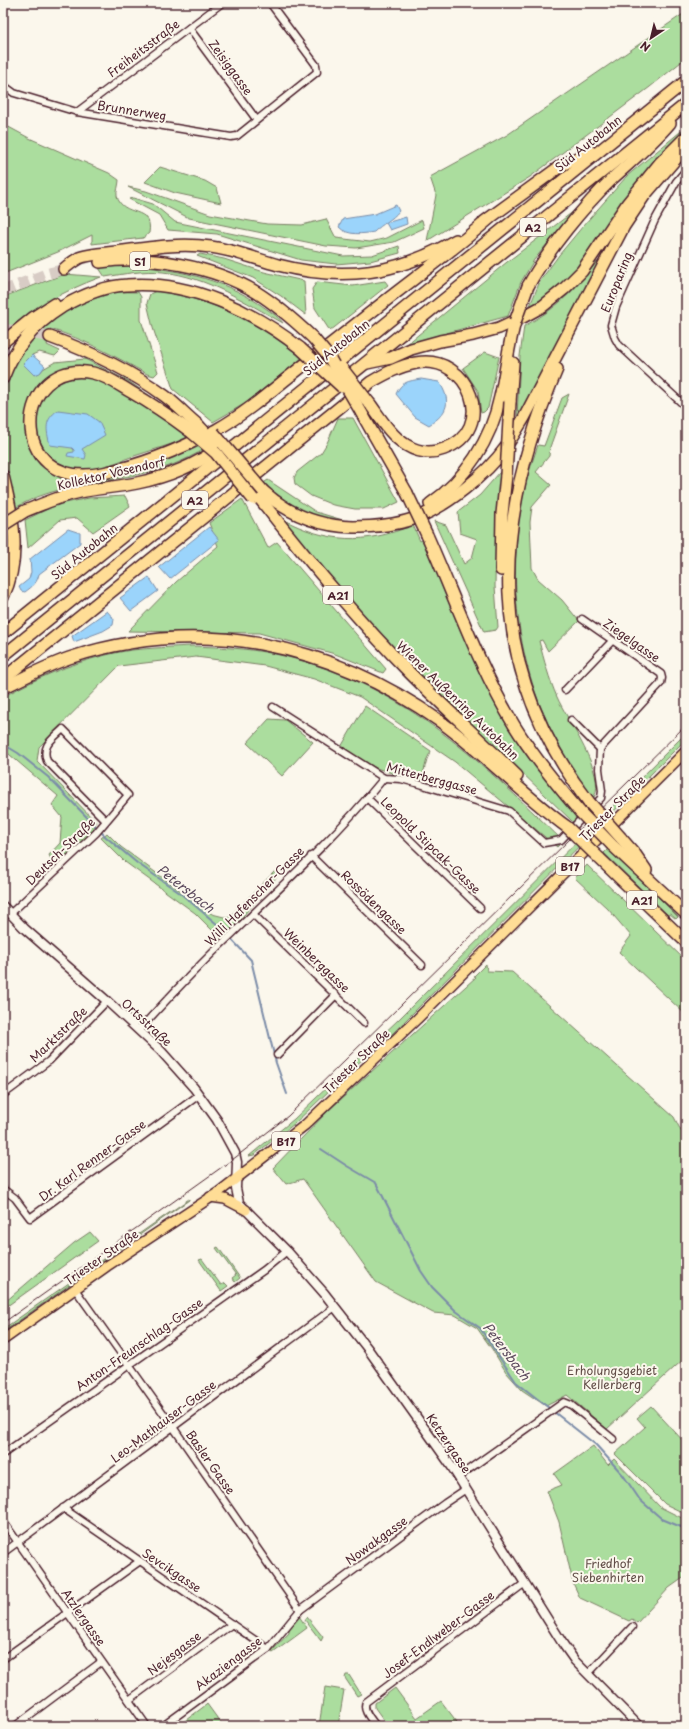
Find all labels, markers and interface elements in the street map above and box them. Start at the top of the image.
street label: Freiheitsstraße [103,15,183,81]
north arrow [631,18,671,58]
street label: Zeisiggasse [205,35,257,99]
text: N [636,37,653,56]
street label: Brunnerweg [96,96,168,124]
street label: Süd Autobahn [551,110,625,176]
road number: A2 [520,218,546,236]
street label: Europaring [596,249,636,315]
road number: S1 [130,252,150,270]
street label: Süd Autobahn [299,314,373,380]
street label: Kollektor Vösendorf [55,452,168,494]
road number: A2 [182,491,208,509]
street label: Süd Autobahn [47,518,121,584]
road number: A21 [323,586,353,604]
street label: Ziegelgasse [600,614,664,666]
street label: Wiener Außenring Autobahn [393,636,523,764]
street label: Mitterberggasse [385,757,479,799]
street label: Triester Straße [575,771,649,845]
street label: Leopold Stipcak-Gasse [377,792,485,898]
street label: Deutsch-Straße [21,813,99,889]
street label: Willi Hafenscher-Gasse [200,842,308,950]
road number: B17 [556,857,584,875]
water label: Petersbach [153,859,219,917]
street label: Rossödengasse [337,866,411,938]
road number: A21 [627,891,657,909]
street label: Weinberggasse [280,924,354,996]
street label: Ortsstraße [118,994,176,1050]
street label: Marktstraße [25,1002,91,1066]
street label: Triester Straße [319,1024,393,1098]
street label: Dr. Karl Renner-Gasse [35,1115,149,1205]
road number: B17 [272,1132,300,1150]
street label: Triester Straße [60,1225,142,1289]
street label: Anton-Freunschlag-Gasse [72,1293,206,1395]
water label: Petersbach [479,1318,535,1384]
park label: Erholungsgebiet Kellerberg [567,1361,657,1393]
street label: Leo-Mathauser-Gasse [107,1375,219,1467]
street label: Ketzergasse [422,1410,476,1476]
street label: Basler Gasse [182,1426,240,1498]
street label: Nowakgasse [341,1511,411,1569]
street label: Sevcikgasse [139,1544,205,1596]
park label: Friedhof Siebenhirten [572,1554,644,1586]
street label: Atzlergasse [58,1585,110,1649]
street label: Josef-Endlweber-Gasse [378,1586,498,1682]
street label: Nejesgasse [143,1627,205,1679]
street label: Akaziengasse [191,1632,265,1694]

